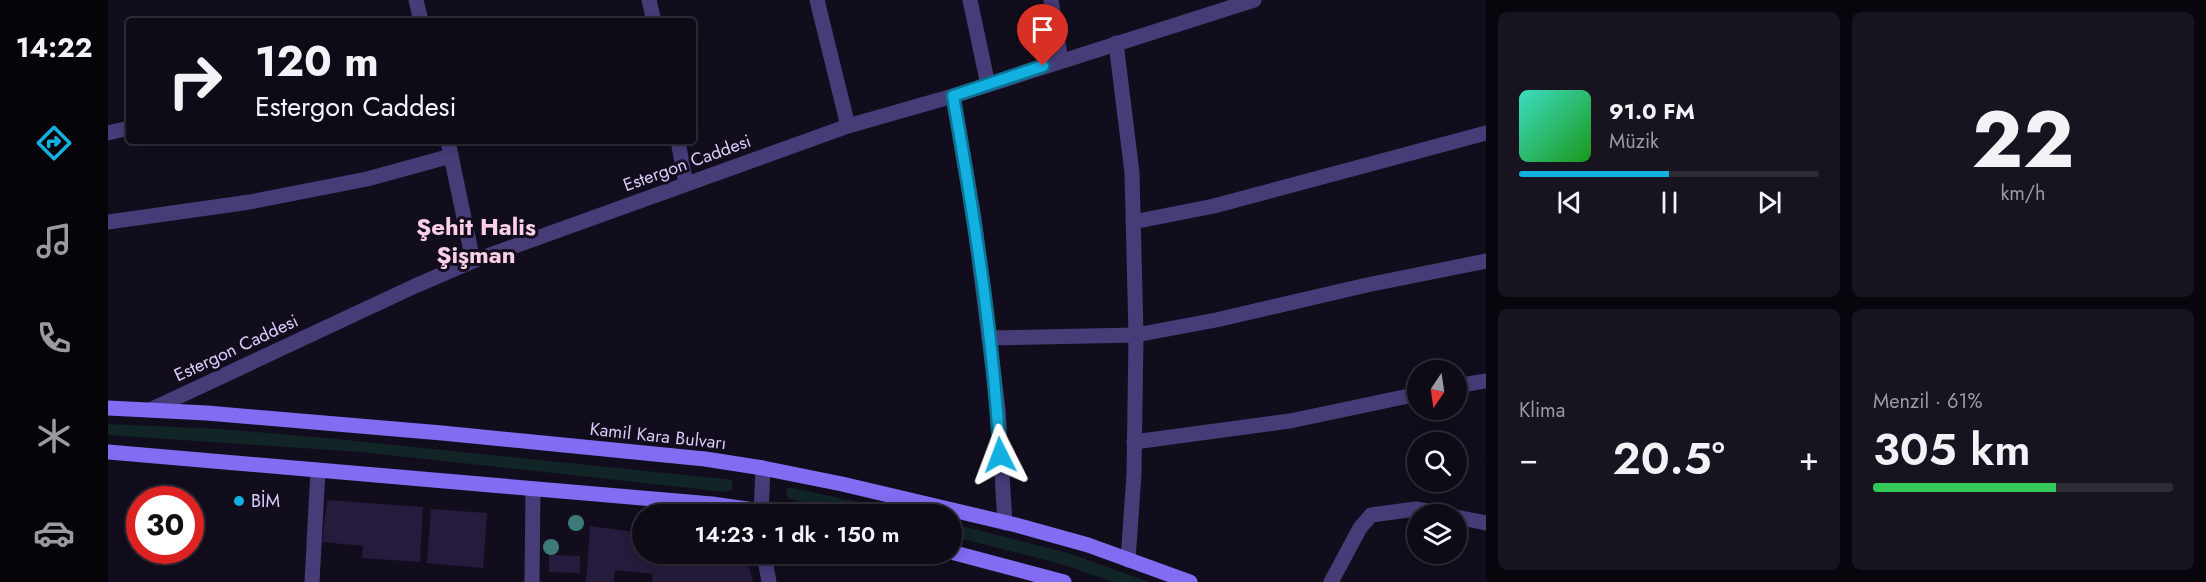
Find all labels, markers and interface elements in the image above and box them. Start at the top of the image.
pin [1017,4,1068,66]
icon: arrive [1026,13,1059,46]
text: 14:22 [16,28,92,67]
text: 120 m [255,31,379,92]
icon: right [156,42,234,120]
text: 22 [1972,84,2074,196]
text: Estergon Caddesi [255,87,456,126]
text: 91.0 FM [1609,95,1695,127]
icon: directions [33,122,75,164]
text: Müzik [1609,127,1659,156]
street label: Estergon Caddesi [619,128,755,198]
text: km/h [2000,179,2046,208]
icon: previous [1553,186,1586,219]
icon: pause [1653,186,1686,219]
icon: next [1753,186,1786,219]
district label: Şehit Halis Şişman [416,209,536,272]
icon: music [33,220,75,262]
street label: Estergon Caddesi [170,308,302,388]
icon: phone [33,317,75,359]
north arrow [1407,360,1467,420]
map controls [1407,360,1467,564]
text: Menzil · 61% [1873,387,1983,416]
text: Klima [1519,396,1565,425]
icon: climate [33,415,75,457]
street label: Kamil Kara Bulvarı [588,416,728,456]
text: 305 km [1873,417,2031,482]
position arrow [968,423,1032,487]
text: 20.5° [1612,426,1725,491]
button: search [1407,432,1467,492]
text: − [1519,435,1538,482]
text: + [1799,435,1819,482]
speed limit sign: 30 [126,486,204,564]
place label: BİM [251,488,280,514]
marker: BİM [232,494,246,508]
button: layers [1407,504,1467,564]
icon: car [33,512,75,554]
text: 14:23 · 1 dk · 150 m [695,518,899,550]

